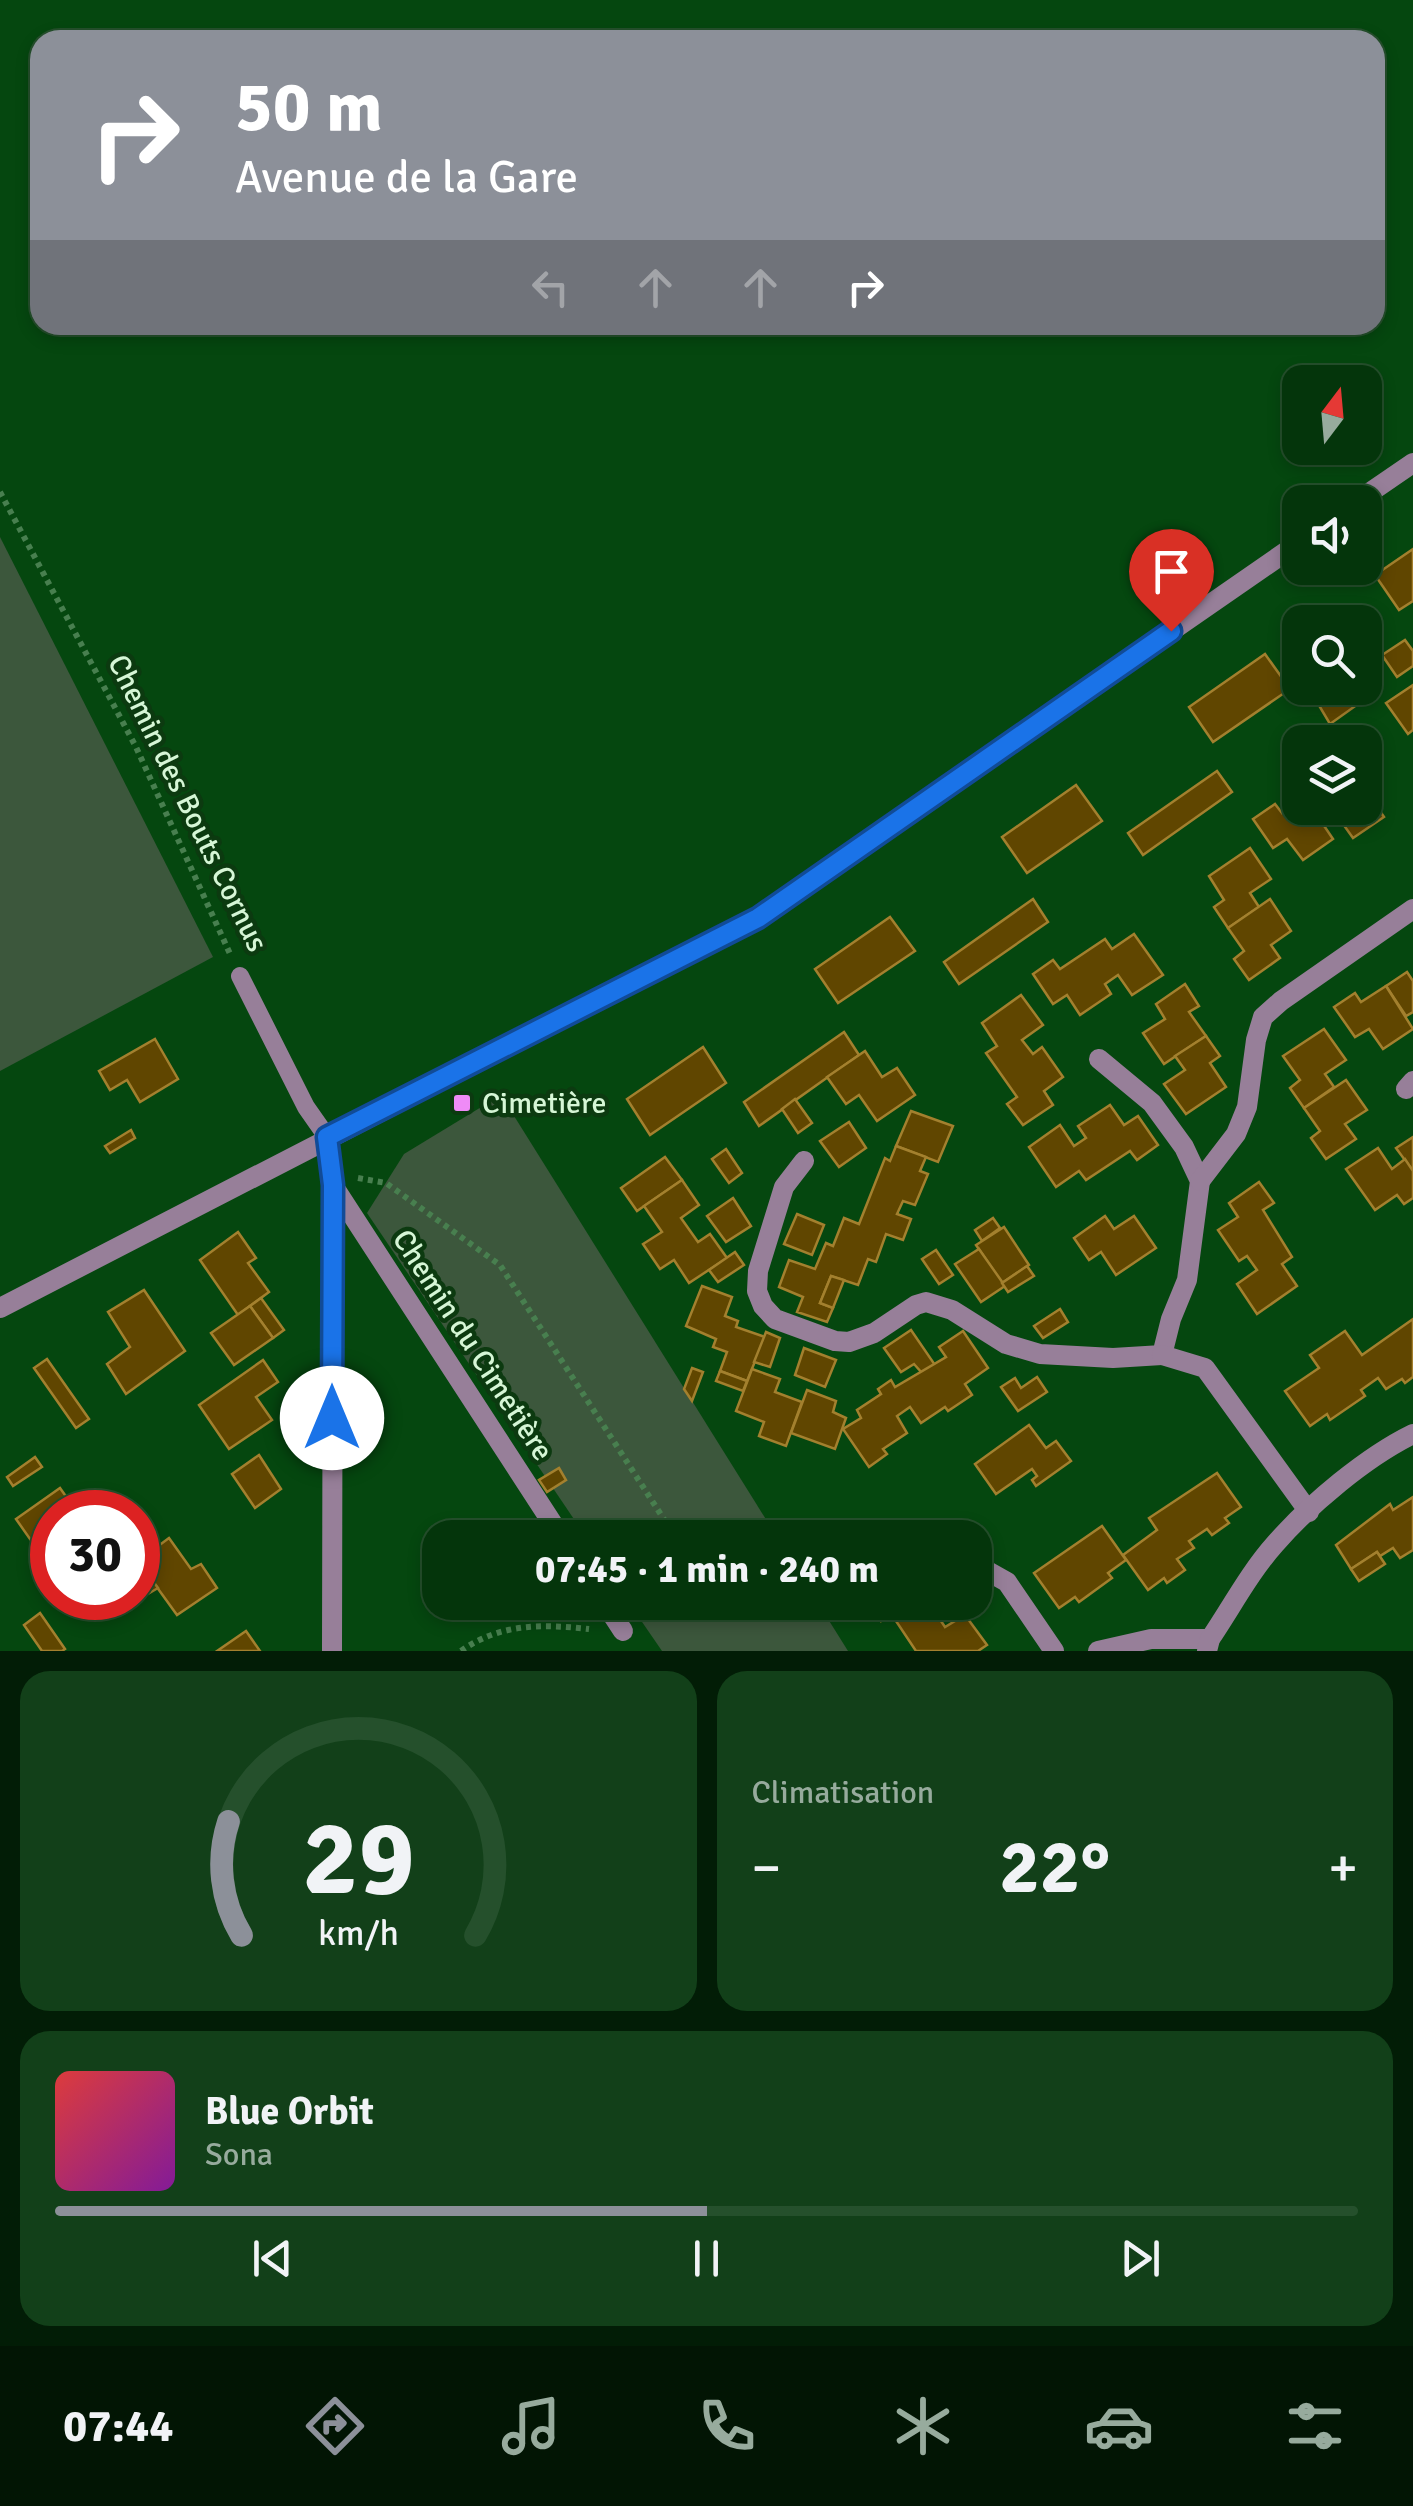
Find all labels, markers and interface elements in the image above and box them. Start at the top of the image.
text: 50 m [235,64,383,150]
icon: right [70,70,200,200]
text: Avenue de la Gare [235,150,578,205]
icon: left [523,260,578,315]
icon: ahead [628,260,683,315]
icon: ahead [733,260,788,315]
icon: right [838,260,893,315]
north arrow [1282,365,1382,465]
map controls [1282,365,1382,825]
button: sound [1282,485,1382,585]
pin [1129,529,1214,632]
icon: arrive [1144,544,1199,599]
button: search [1282,605,1382,705]
street label: Chemin des Bouts Cornus [99,649,276,958]
button: layers [1282,725,1382,825]
place label: Cimetière [482,1085,607,1122]
marker: Cimetière [451,1092,473,1114]
street label: Chemin du Cimetière [384,1223,561,1468]
position arrow [280,1366,384,1470]
speed limit sign: 30 [30,1490,160,1620]
text: 07:45 · 1 min · 240 m [535,1546,879,1593]
text: Climatisation [752,1773,934,1812]
text: 29 [302,1795,414,1923]
text: 22° [999,1821,1110,1914]
text: − [752,1834,781,1902]
text: + [1328,1834,1358,1902]
text: km/h [318,1911,399,1955]
text: Blue Orbit [205,2088,374,2135]
text: Sona [205,2135,273,2174]
icon: previous [245,2231,300,2286]
icon: pause [679,2231,734,2286]
icon: next [1113,2231,1168,2286]
icon: directions [300,2391,370,2461]
icon: music [496,2391,566,2461]
icon: phone [692,2391,762,2461]
icon: climate [888,2391,958,2461]
icon: car [1084,2391,1154,2461]
icon: filters [1280,2391,1350,2461]
text: 07:44 [63,2399,173,2454]

